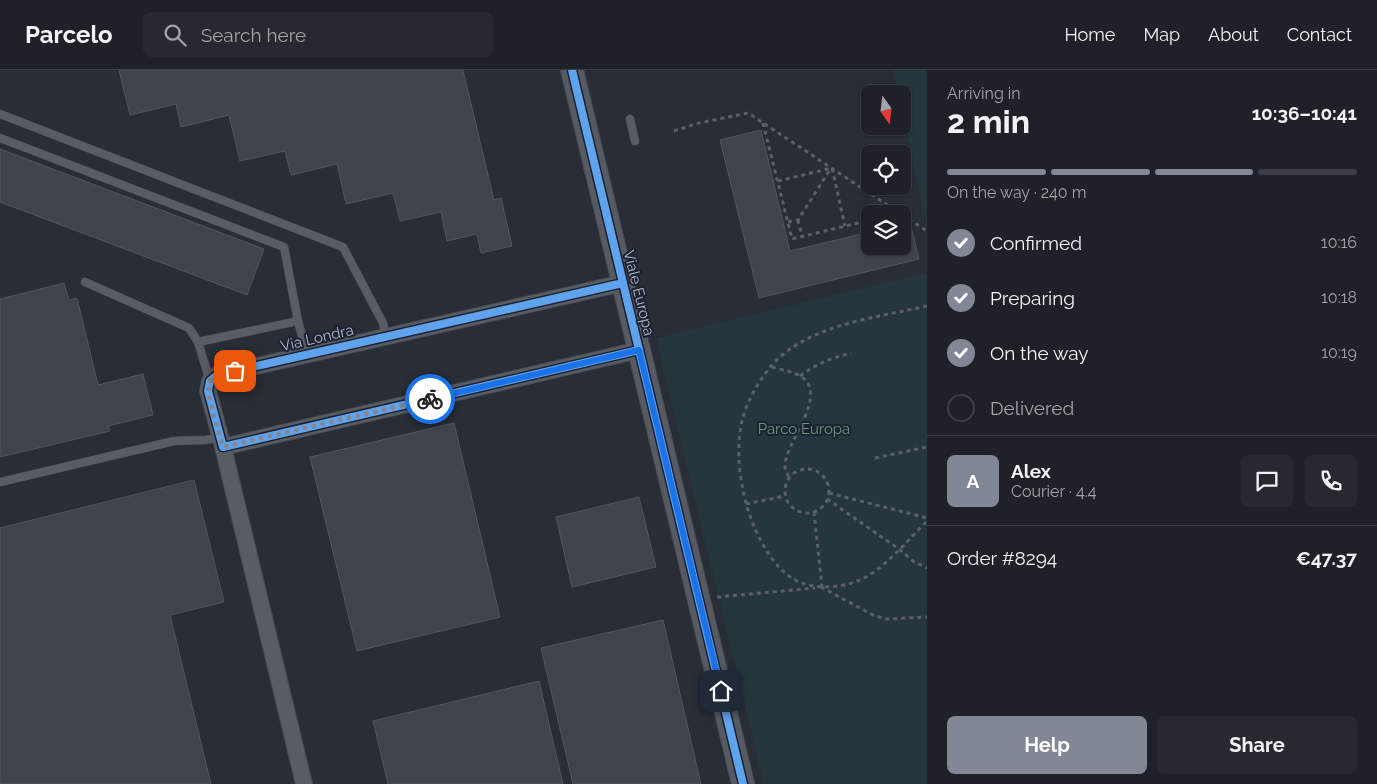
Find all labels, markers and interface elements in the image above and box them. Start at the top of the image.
search box [143,12,493,57]
text: Parcelo [25,20,113,49]
icon: search [161,21,189,49]
text: Search here [201,24,306,46]
text: Home [1064,24,1115,45]
text: Map [1143,24,1180,45]
text: About [1208,24,1259,45]
text: Contact [1287,24,1352,45]
text: Arriving in [947,84,1021,103]
north arrow [861,85,911,135]
map controls [861,85,911,255]
text: 10:36–10:41 [1252,102,1357,124]
text: 2 min [947,103,1030,140]
button: locate [861,145,911,195]
text: On the way · 240 m [947,183,1086,202]
button: layers [861,205,911,255]
icon: check [947,229,975,257]
text: Confirmed [990,232,1082,254]
text: 10:16 [1321,233,1357,252]
street label: Viale Europa [620,248,658,338]
icon: check [947,284,975,312]
text: Preparing [990,287,1075,309]
text: 10:18 [1321,288,1357,307]
street label: Via Londra [279,321,355,355]
icon: check [947,339,975,367]
text: On the way [990,342,1089,364]
text: 10:19 [1321,343,1357,362]
pin [214,350,256,392]
icon: bag [221,357,249,385]
courier [405,374,455,424]
icon: bike [416,385,444,413]
text: Delivered [990,397,1074,419]
park label: Parco Europa [758,420,850,438]
button: chat [1241,455,1293,507]
button: phone [1305,455,1357,507]
text: Alex [1011,460,1051,482]
text: A [967,470,979,492]
text: Courier · 4.4 [1011,482,1096,501]
text: Order #8294 [947,547,1057,569]
text: €47.37 [1296,547,1357,569]
pin [700,670,742,712]
icon: home [707,677,735,705]
button: Help [947,716,1147,774]
button: Share [1157,716,1357,774]

